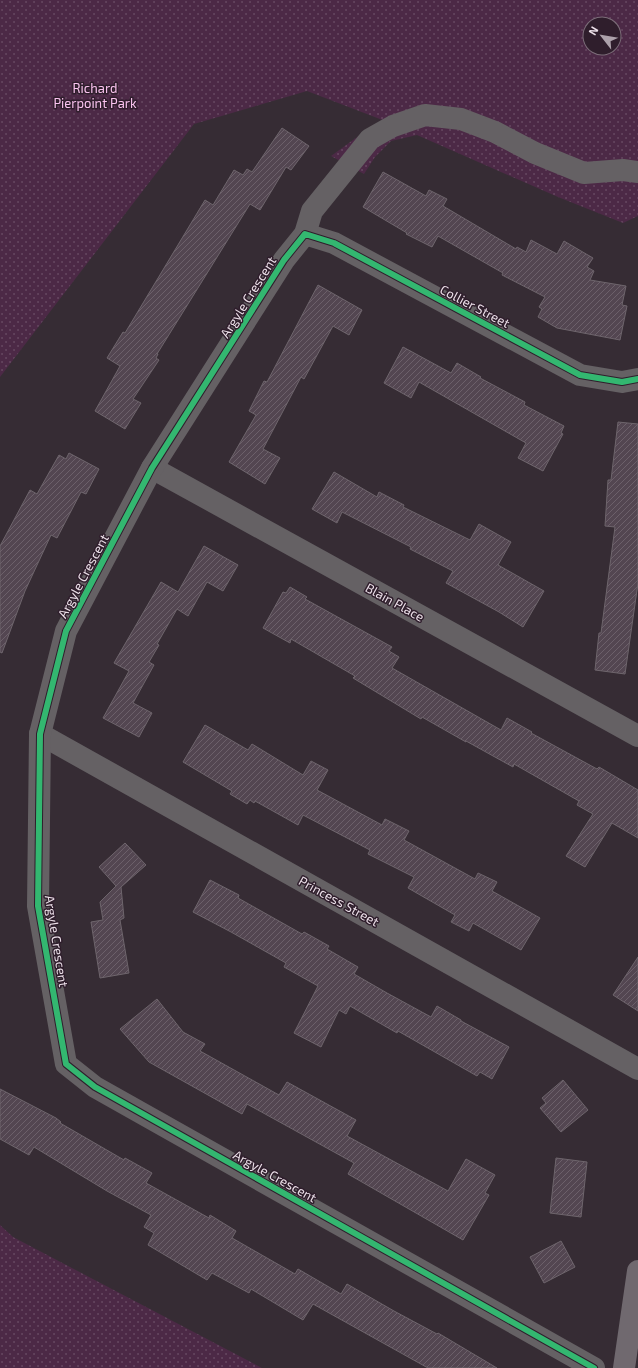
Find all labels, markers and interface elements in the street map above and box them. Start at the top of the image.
north arrow [582,16,622,56]
text: N [585,24,601,37]
park label: Richard Pierpoint Park [53,80,137,111]
street label: Argyle Crescent [217,253,279,341]
street label: Collier Street [437,281,513,331]
street label: Argyle Crescent [54,531,112,621]
street label: Blain Place [363,579,427,625]
street label: Princess Street [296,872,382,930]
street label: Argyle Crescent [42,894,72,988]
street label: Argyle Crescent [230,1146,320,1206]

